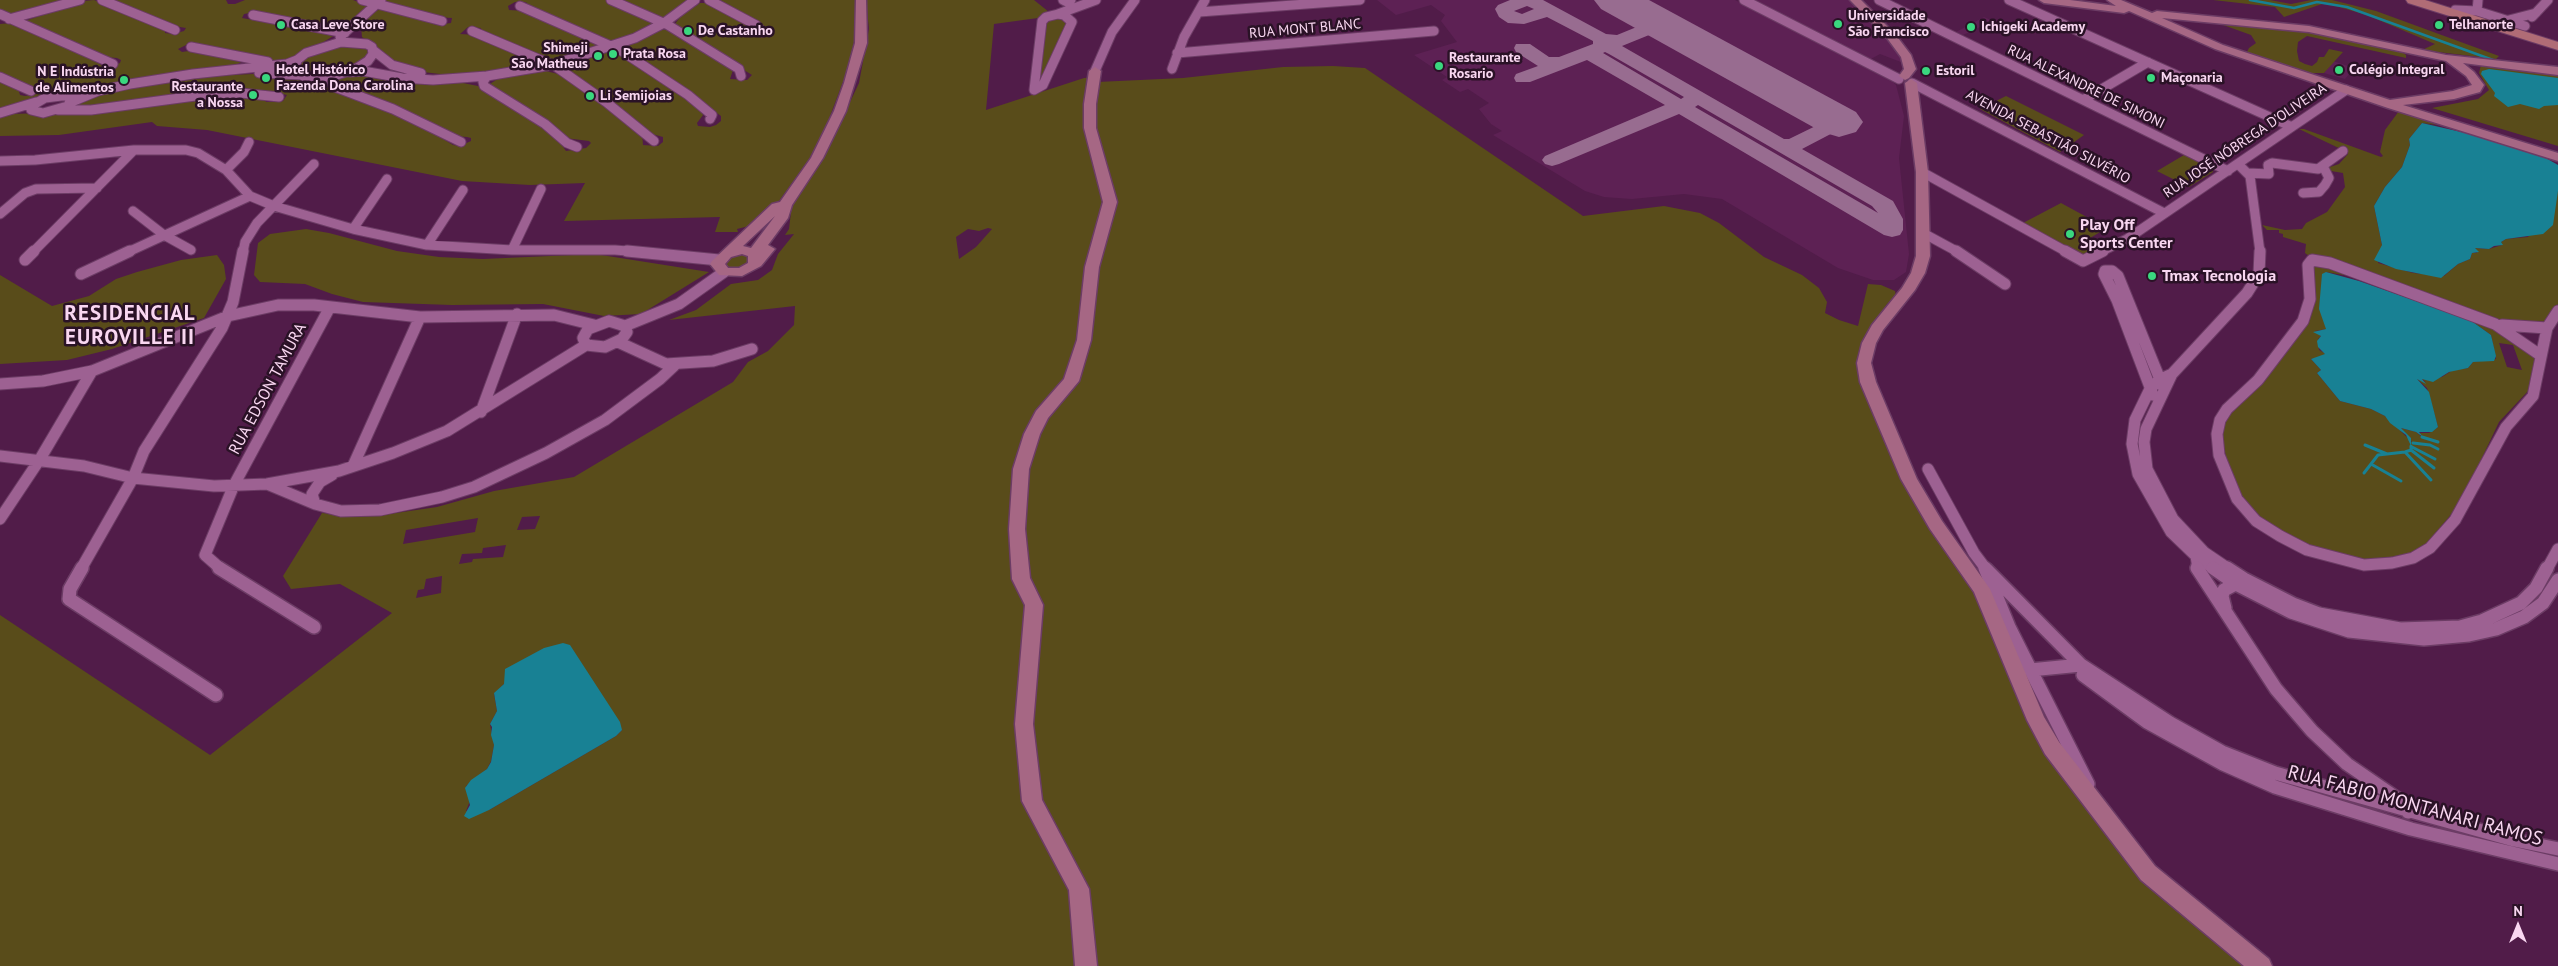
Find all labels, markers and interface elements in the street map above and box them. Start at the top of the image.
place label: Universidade São Francisco [1848,8,1929,40]
street label: RUA MONT BLANC [1248,16,1362,42]
place label: Casa Leve Store [291,17,385,33]
place label: Telhanorte [2449,17,2513,33]
marker: Universidade São Francisco [1832,18,1844,30]
marker: Casa Leve Store [275,19,287,31]
place label: Ichigeki Academy [1981,19,2085,35]
marker: Telhanorte [2433,19,2445,31]
marker: Ichigeki Academy [1965,21,1977,33]
place label: De Castanho [698,23,773,39]
marker: De Castanho [682,25,694,37]
place label: Shimeji São Matheus [511,40,588,72]
street label: RUA ALEXANDRE DE SIMONI [2005,42,2167,132]
place label: Prata Rosa [623,46,686,62]
marker: Prata Rosa [607,48,619,60]
marker: Shimeji São Matheus [592,50,604,62]
place label: Restaurante Rosario [1449,50,1521,82]
marker: Restaurante Rosario [1433,60,1445,72]
place label: Hotel Histórico Fazenda Dona Carolina [276,62,413,94]
place label: Colégio Integral [2349,62,2444,78]
place label: Estoril [1936,63,1974,79]
place label: N E Indústria de Alimentos [35,64,114,96]
marker: Colégio Integral [2333,64,2345,76]
marker: Estoril [1920,65,1932,77]
place label: Maçonaria [2161,70,2223,86]
marker: Hotel Histórico Fazenda Dona Carolina [260,72,272,84]
marker: Maçonaria [2145,72,2157,84]
marker: N E Indústria de Alimentos [118,74,130,86]
place label: Restaurante a Nossa [171,79,243,111]
street label: RUA JOSÉ NÓBREGA D'OLIVEIRA [2160,80,2330,202]
street label: AVENIDA SEBASTIÃO SILVÉRIO [1963,86,2133,188]
place label: Li Semijoias [600,88,672,104]
marker: Restaurante a Nossa [247,89,259,101]
marker: Li Semijoias [584,90,596,102]
place label: Play Off Sports Center [2080,215,2173,253]
marker: Play Off Sports Center [2064,228,2076,240]
place label: Tmax Tecnologia [2162,266,2276,286]
marker: Tmax Tecnologia [2146,270,2158,282]
district label: RESIDENCIAL EUROVILLE II [63,301,197,351]
street label: RUA EDSON TAMURA [225,320,311,458]
street label: RUA FABIO MONTANARI RAMOS [2285,761,2545,851]
north arrow [2493,901,2543,951]
text: N [2513,902,2523,920]

